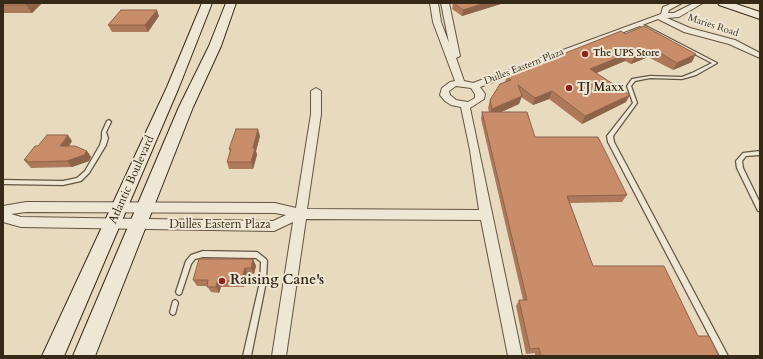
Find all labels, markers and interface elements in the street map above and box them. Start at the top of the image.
street label: Maries Road [686,12,740,40]
street label: Dulles Eastern Plaza [482,46,566,88]
place label: The UPS Store [593,48,660,60]
marker: The UPS Store [580,49,590,59]
place label: TJ Maxx [577,81,624,95]
marker: TJ Maxx [564,83,574,93]
street label: Atlantic Boulevard [106,134,158,226]
street label: Dulles Eastern Plaza [169,218,271,232]
place label: Raising Cane's [230,273,324,289]
marker: Raising Cane's [217,276,227,286]

